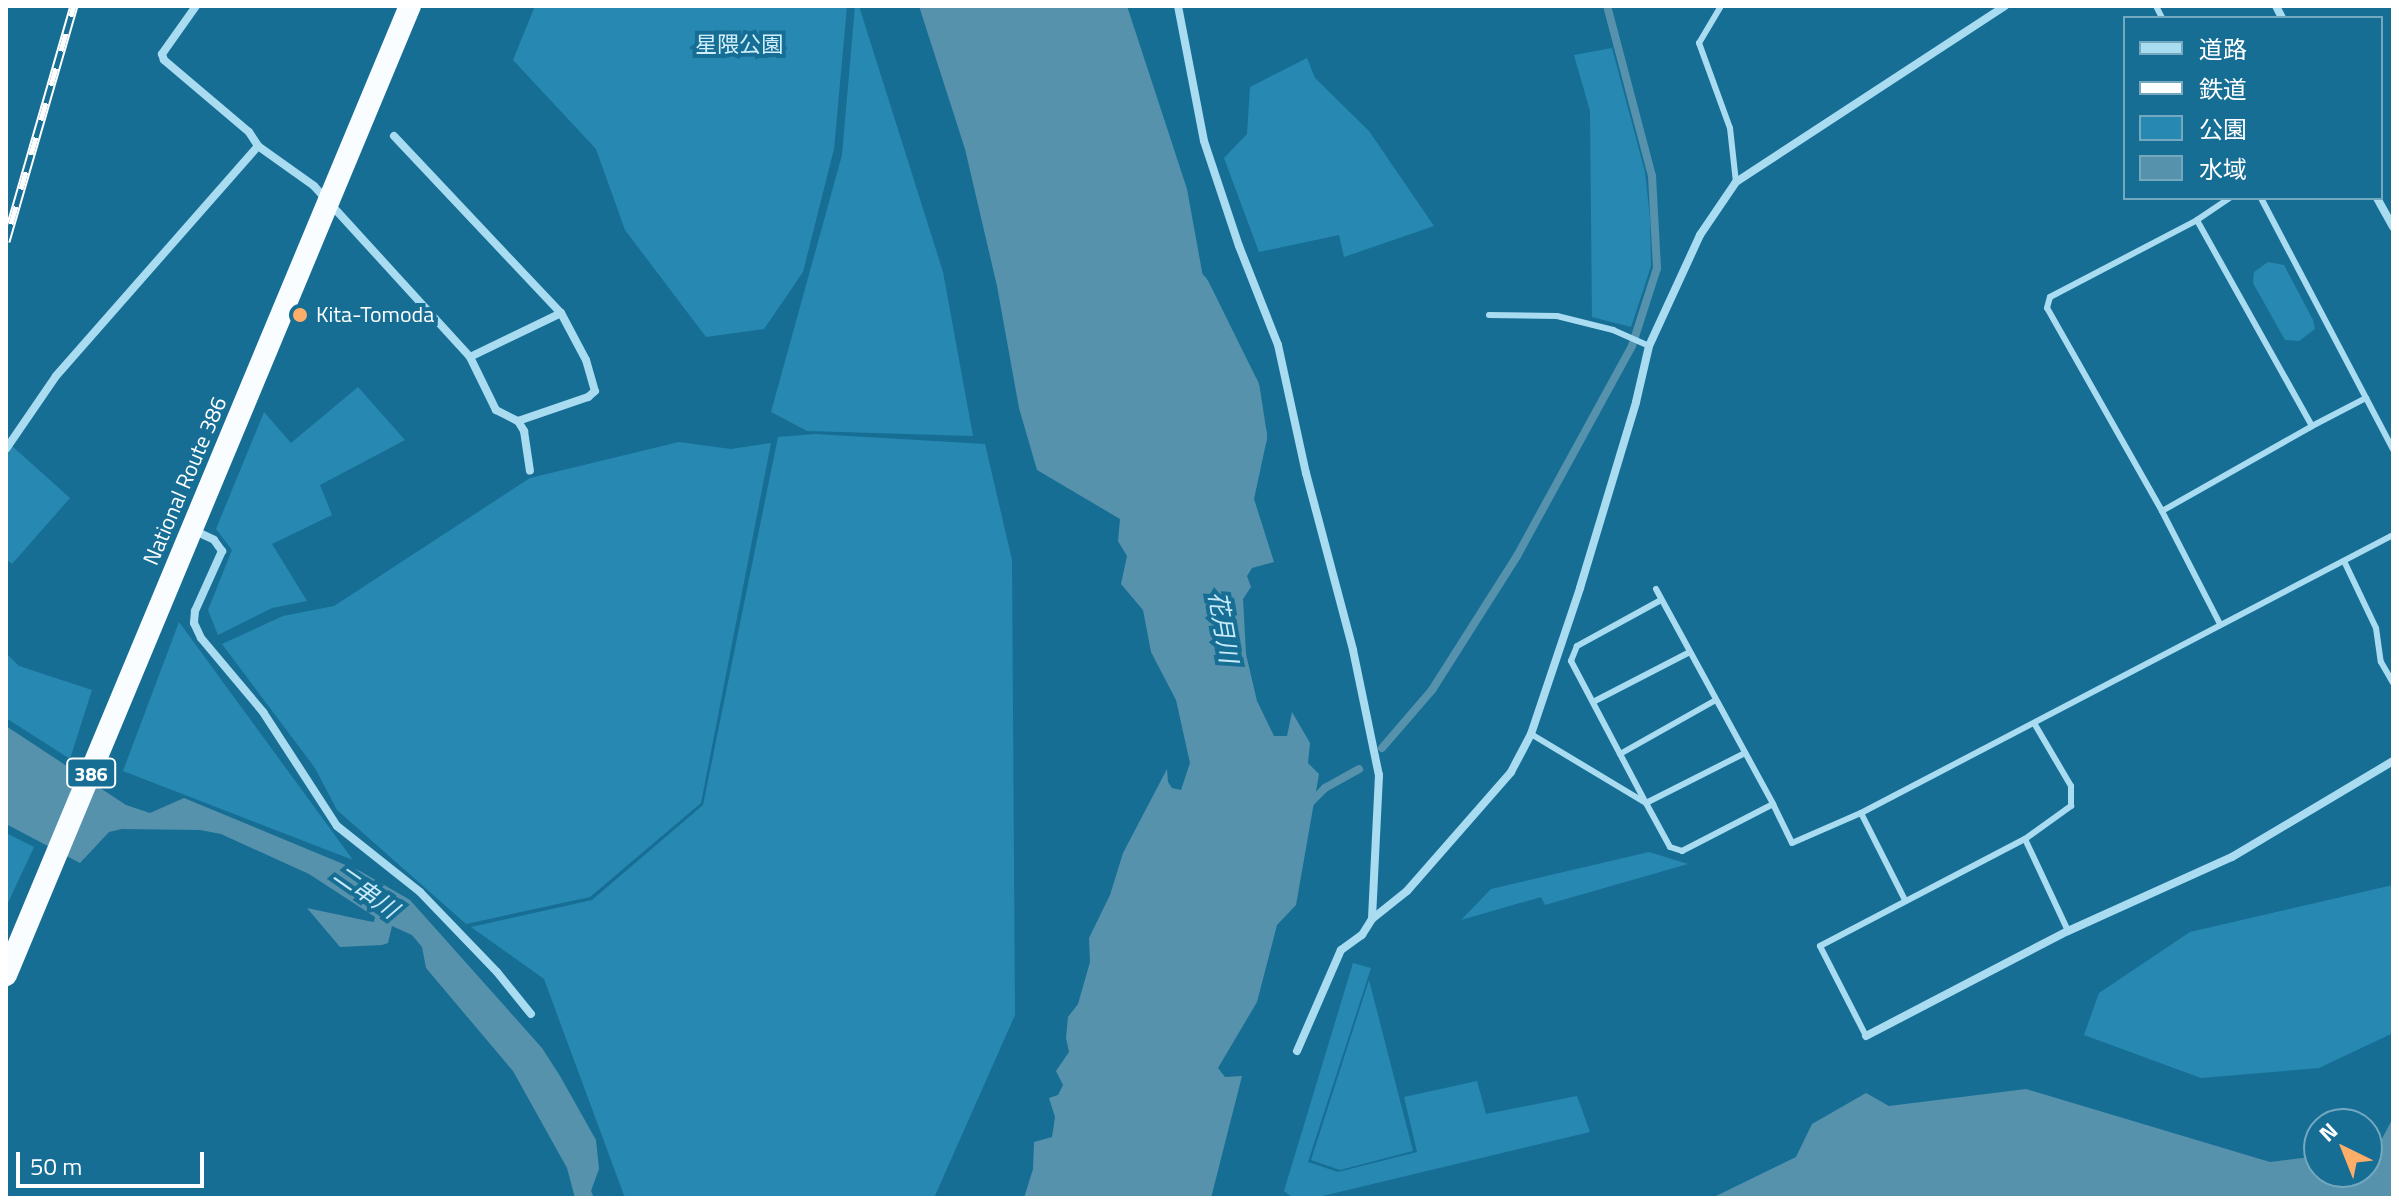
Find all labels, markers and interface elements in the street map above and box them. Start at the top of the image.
legend [2123,16,2383,200]
text: 道路 [2199,31,2247,67]
park label: 星隈公園 [695,32,783,58]
text: 鉄道 [2199,71,2247,107]
text: 公園 [2199,111,2247,147]
text: 水域 [2199,151,2247,187]
place label: Kita-Tomoda [316,302,434,328]
marker: Kita-Tomoda [291,306,309,324]
street label: National Route 386 [138,393,232,569]
water label: 花月川 [1203,589,1243,665]
road number: 386 [65,757,117,789]
water label: 二串川 [328,860,404,924]
north arrow [2303,1108,2383,1188]
text: N [2311,1114,2345,1150]
scale bar [20,1136,208,1186]
text: 50 m [30,1148,82,1184]

